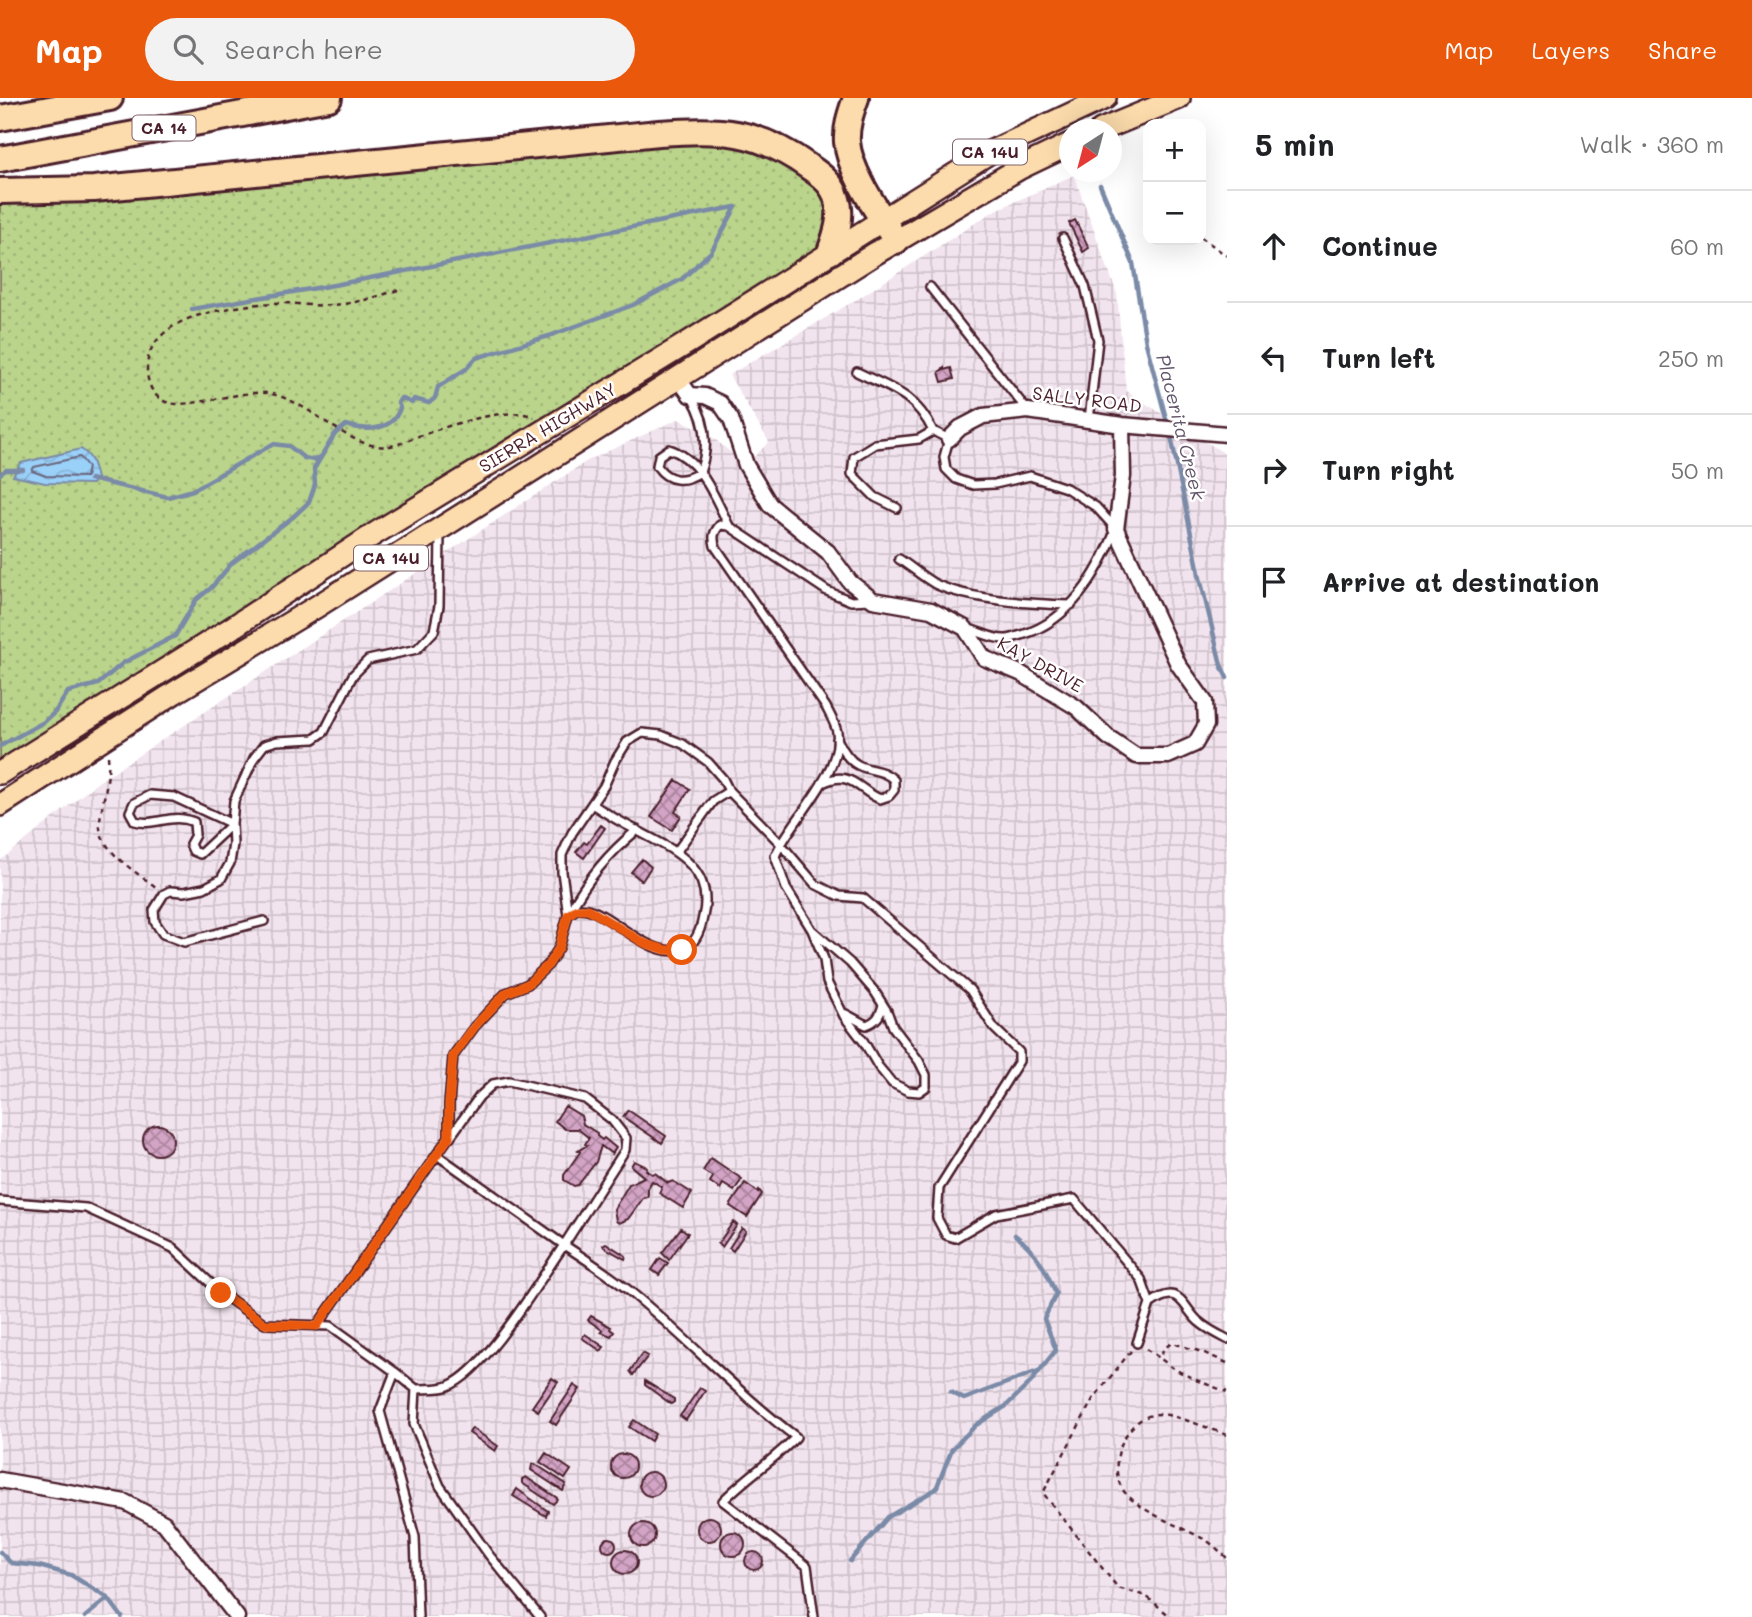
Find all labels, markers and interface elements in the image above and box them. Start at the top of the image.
search box [145,18,635,81]
text: Map [35,28,103,71]
icon: search [169,30,207,68]
text: Search here [225,32,383,66]
text: Map [1445,34,1493,65]
text: Layers [1531,34,1610,65]
text: Share [1648,34,1717,65]
road number: CA 14 [132,116,196,140]
north arrow [1059,119,1122,182]
map controls [1143,119,1206,245]
button: + [1143,119,1206,182]
text: 5 min [1255,124,1335,164]
text: Walk · 360 m [1579,129,1724,159]
road number: CA 14U [953,140,1027,164]
button: − [1143,182,1206,245]
icon: ahead [1255,227,1293,265]
text: Continue [1322,229,1438,263]
text: 60 m [1670,231,1724,261]
icon: left [1255,339,1293,377]
text: Turn left [1322,341,1435,375]
text: 250 m [1658,343,1724,373]
water label: Placerita Creek [1151,351,1212,503]
street label: SIERRA HIGHWAY [474,377,621,478]
street label: SALLY ROAD [1031,380,1143,418]
icon: right [1255,451,1293,489]
text: Turn right [1322,453,1455,487]
text: 50 m [1671,455,1724,485]
road number: CA 14U [354,545,428,570]
icon: arrive [1255,563,1293,601]
text: Arrive at destination [1322,565,1599,599]
street label: KAY DRIVE [993,631,1088,698]
route start [666,934,697,965]
route end [205,1277,236,1308]

